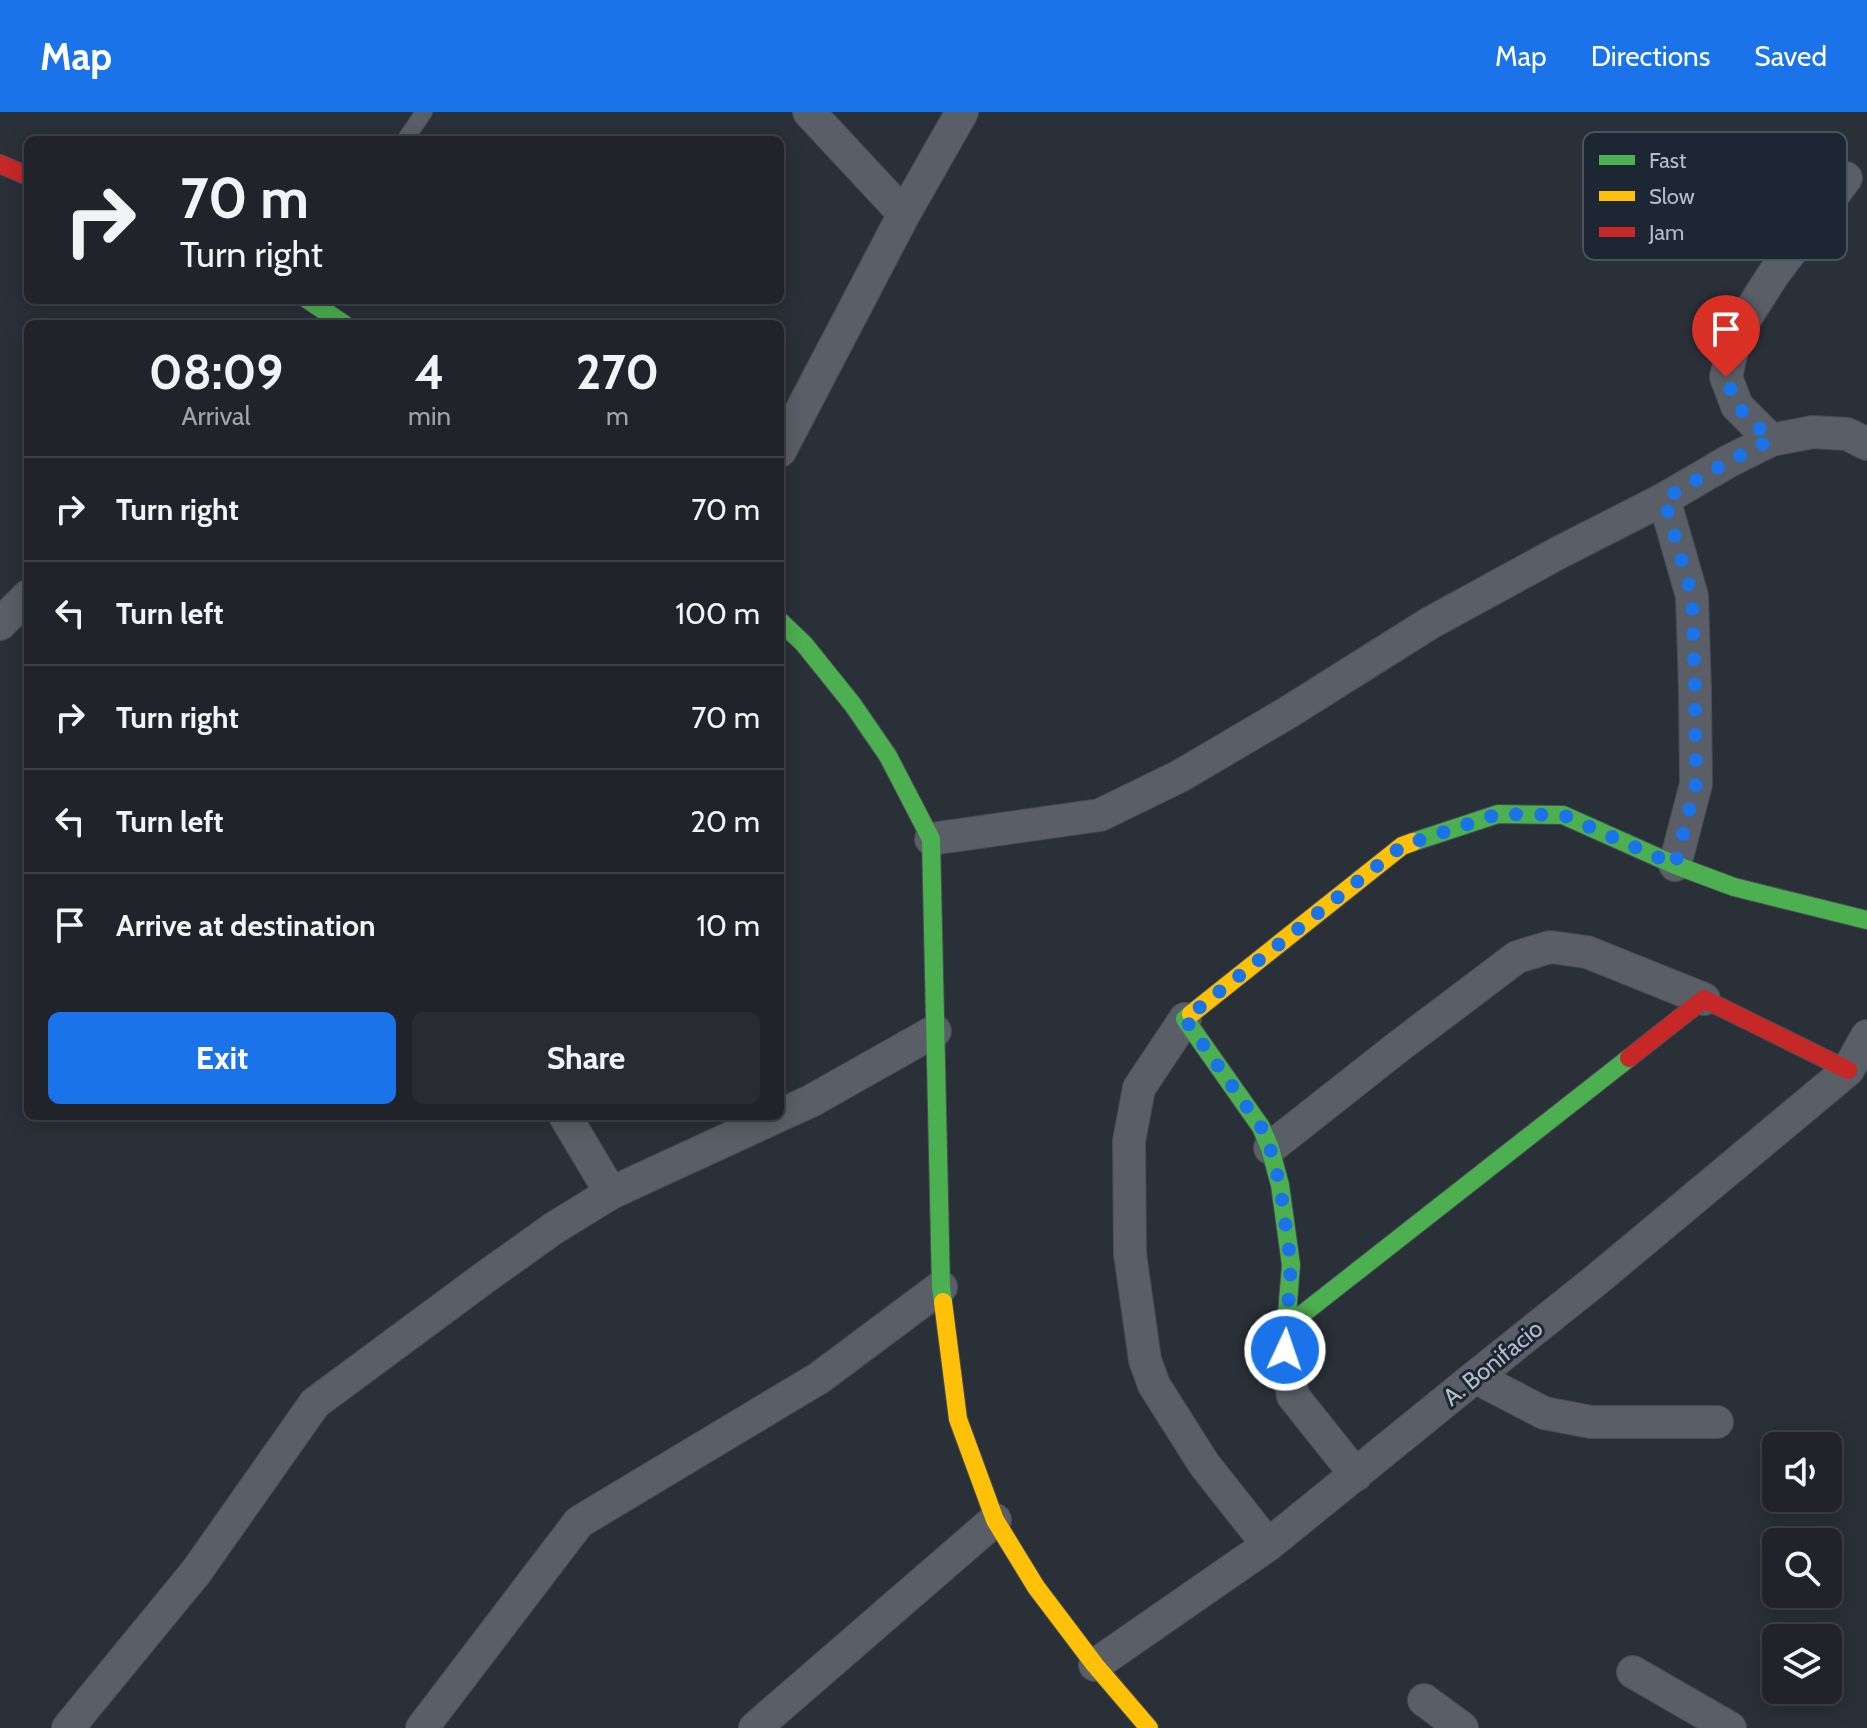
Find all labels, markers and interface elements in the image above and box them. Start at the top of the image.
text: Map [40,33,112,80]
text: Map [1495,39,1547,73]
text: Directions [1591,39,1710,73]
text: Saved [1754,39,1827,73]
legend [1583,132,1847,260]
text: Fast [1649,147,1687,174]
text: 70 m [180,164,309,232]
icon: right [48,168,152,272]
text: Slow [1649,183,1695,210]
text: Jam [1648,219,1684,246]
text: Turn right [180,232,323,276]
pin [1692,295,1760,377]
icon: arrive [1704,307,1748,351]
text: 08:09 [149,343,283,401]
text: 4 [415,343,444,401]
text: 270 [576,343,659,401]
text: Arrival [181,400,251,432]
text: min [408,400,451,432]
text: m [606,400,629,432]
icon: right [48,487,92,531]
text: Turn right [116,491,239,528]
text: 70 m [691,491,760,528]
icon: left [48,591,92,635]
text: Turn left [116,595,224,632]
text: 100 m [675,595,760,632]
icon: right [48,695,92,739]
text: Turn right [116,699,239,736]
text: 70 m [691,699,760,736]
icon: left [48,799,92,843]
text: Turn left [116,803,224,840]
text: 20 m [690,803,760,840]
icon: arrive [48,903,92,947]
text: Arrive at destination [116,907,376,944]
text: 10 m [696,907,760,944]
button: Exit [48,1012,396,1104]
button: Share [412,1012,760,1104]
position arrow [1243,1308,1327,1392]
street label: A. Bonifacio [1437,1314,1548,1412]
map controls [1762,1432,1842,1704]
button: sound [1762,1432,1842,1512]
button: search [1762,1528,1842,1608]
button: layers [1762,1624,1842,1704]

